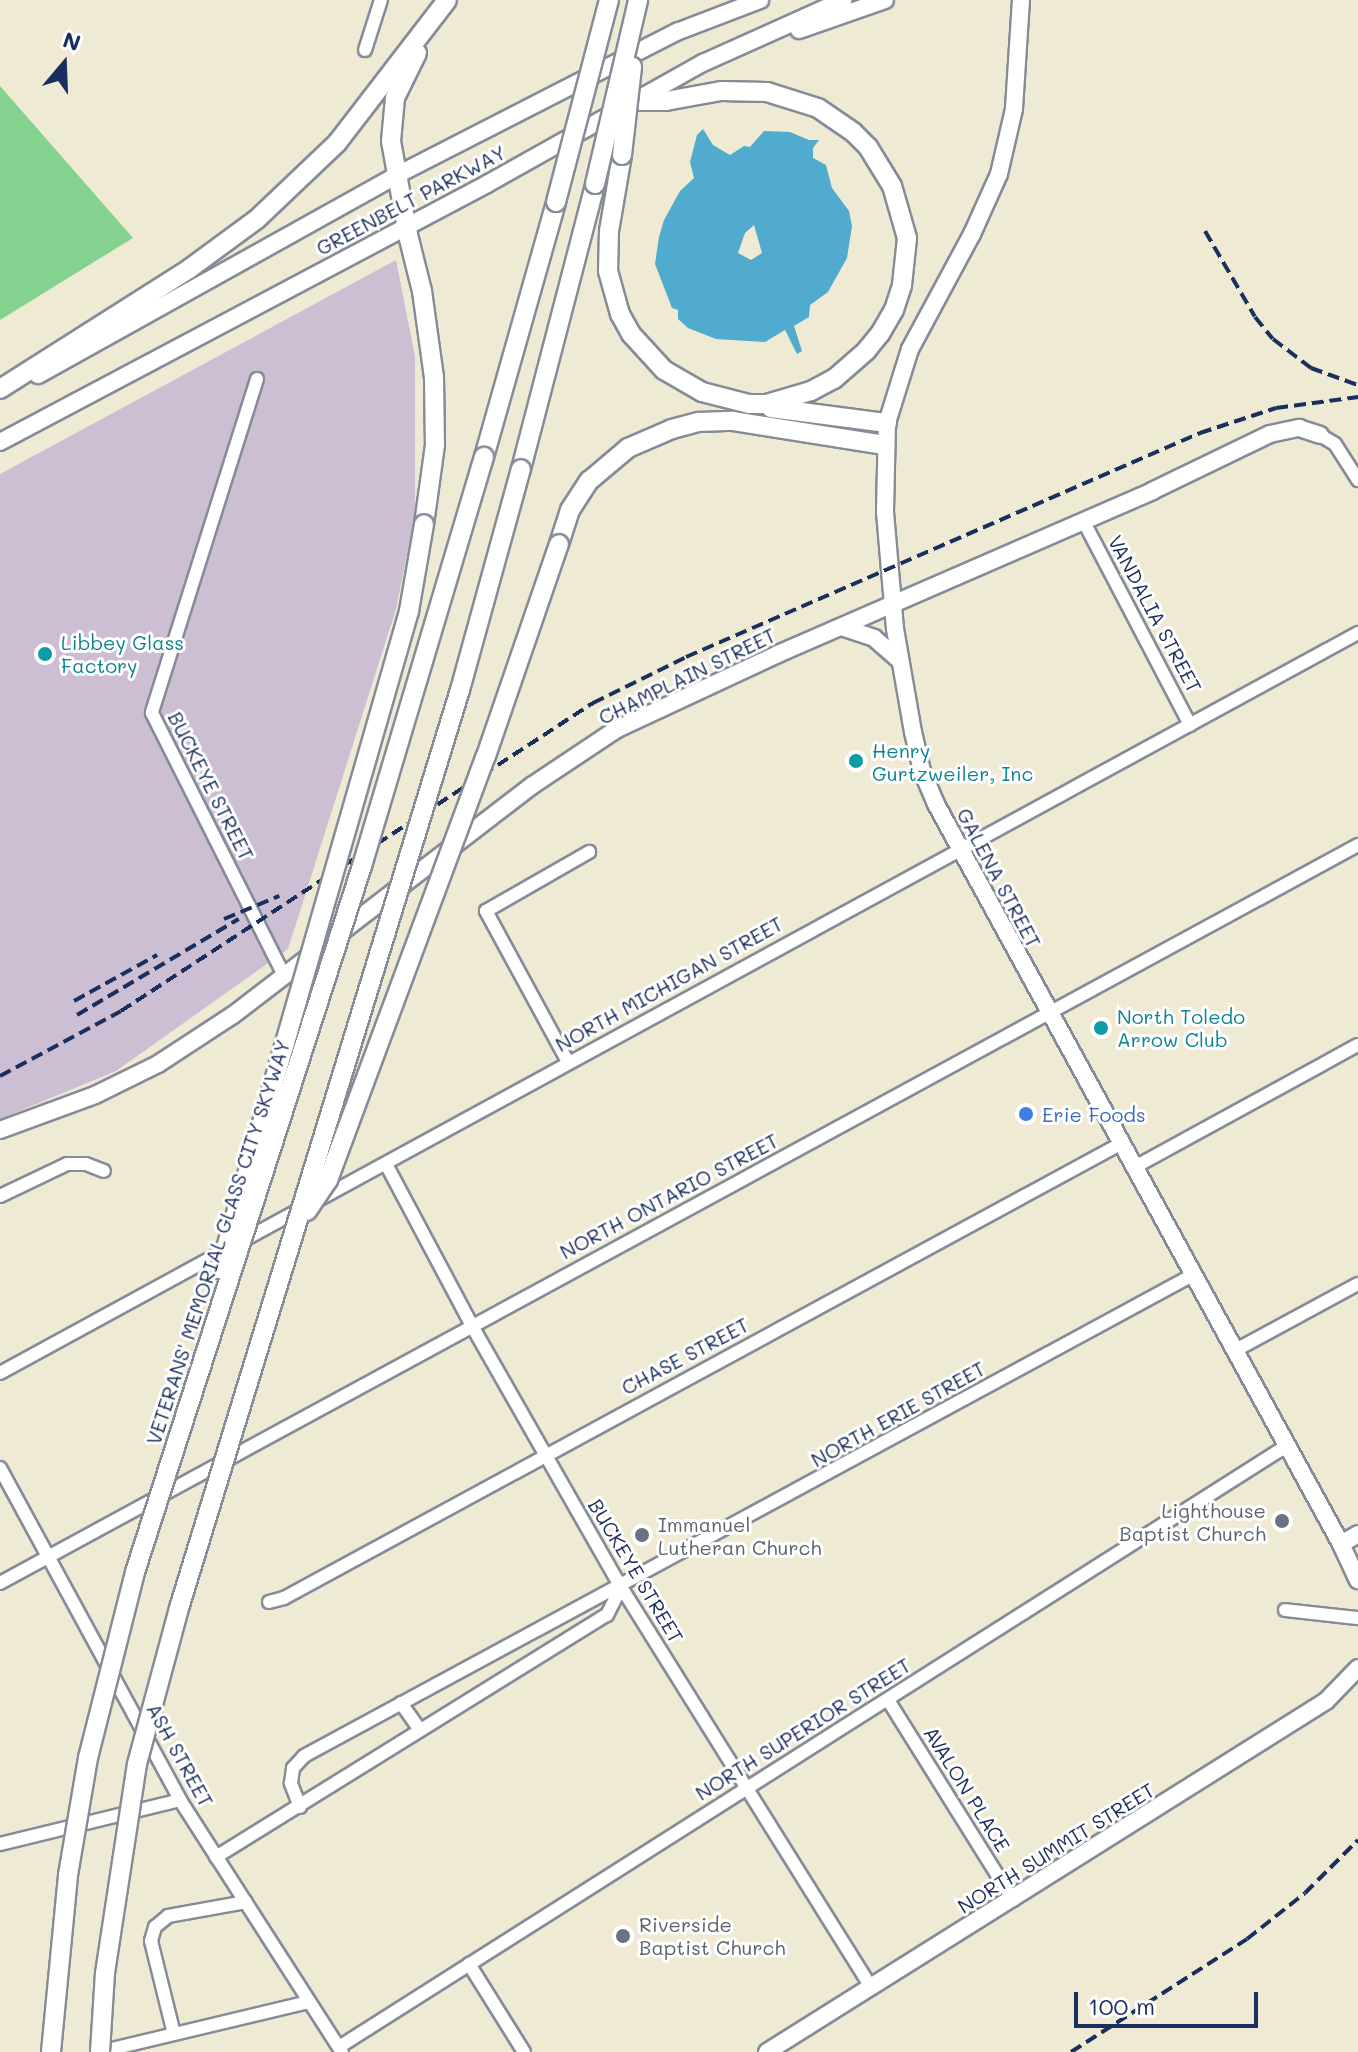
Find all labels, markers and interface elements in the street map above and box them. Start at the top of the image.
north arrow [24,24,104,104]
text: N [59,24,85,57]
street label: GREENBELT PARKWAY [312,140,510,260]
street label: VANDALIA STREET [1103,531,1207,697]
street label: CHAMPLAIN STREET [595,623,779,729]
place label: Libbey Glass Factory [61,630,184,677]
marker: Libbey Glass Factory [36,645,54,663]
street label: BUCKEYE STREET [163,708,259,864]
place label: Henry Gurtzweiler, Inc [872,738,1033,785]
marker: Henry Gurtzweiler, Inc [847,752,865,770]
street label: GALENA STREET [952,804,1046,952]
street label: NORTH MICHIGAN STREET [551,911,787,1057]
place label: North Toledo Arrow Club [1117,1004,1245,1051]
marker: North Toledo Arrow Club [1092,1019,1110,1037]
street label: VETERANS' MEMORIAL GLASS CITY SKYWAY [141,1036,295,1448]
place label: Erie Foods [1042,1102,1146,1126]
marker: Erie Foods [1017,1105,1035,1123]
street label: NORTH ONTARIO STREET [556,1128,782,1264]
street label: CHASE STREET [617,1312,753,1400]
street label: NORTH ERIE STREET [807,1356,989,1472]
street label: BUCKEYE STREET [584,1495,688,1647]
place label: Lighthouse Baptist Church [1119,1498,1266,1545]
place label: Immanuel Lutheran Church [658,1512,821,1559]
marker: Lighthouse Baptist Church [1273,1512,1291,1530]
marker: Immanuel Lutheran Church [633,1526,651,1544]
street label: NORTH SUPERIOR STREET [691,1653,915,1805]
street label: ASH STREET [142,1699,218,1811]
street label: AVALON PLACE [919,1722,1015,1856]
street label: NORTH SUMMIT STREET [953,1778,1159,1918]
place label: Riverside Baptist Church [639,1912,786,1959]
marker: Riverside Baptist Church [614,1927,632,1945]
scale bar [1078,1976,1262,2026]
text: 100 m [1088,1990,1155,2021]

